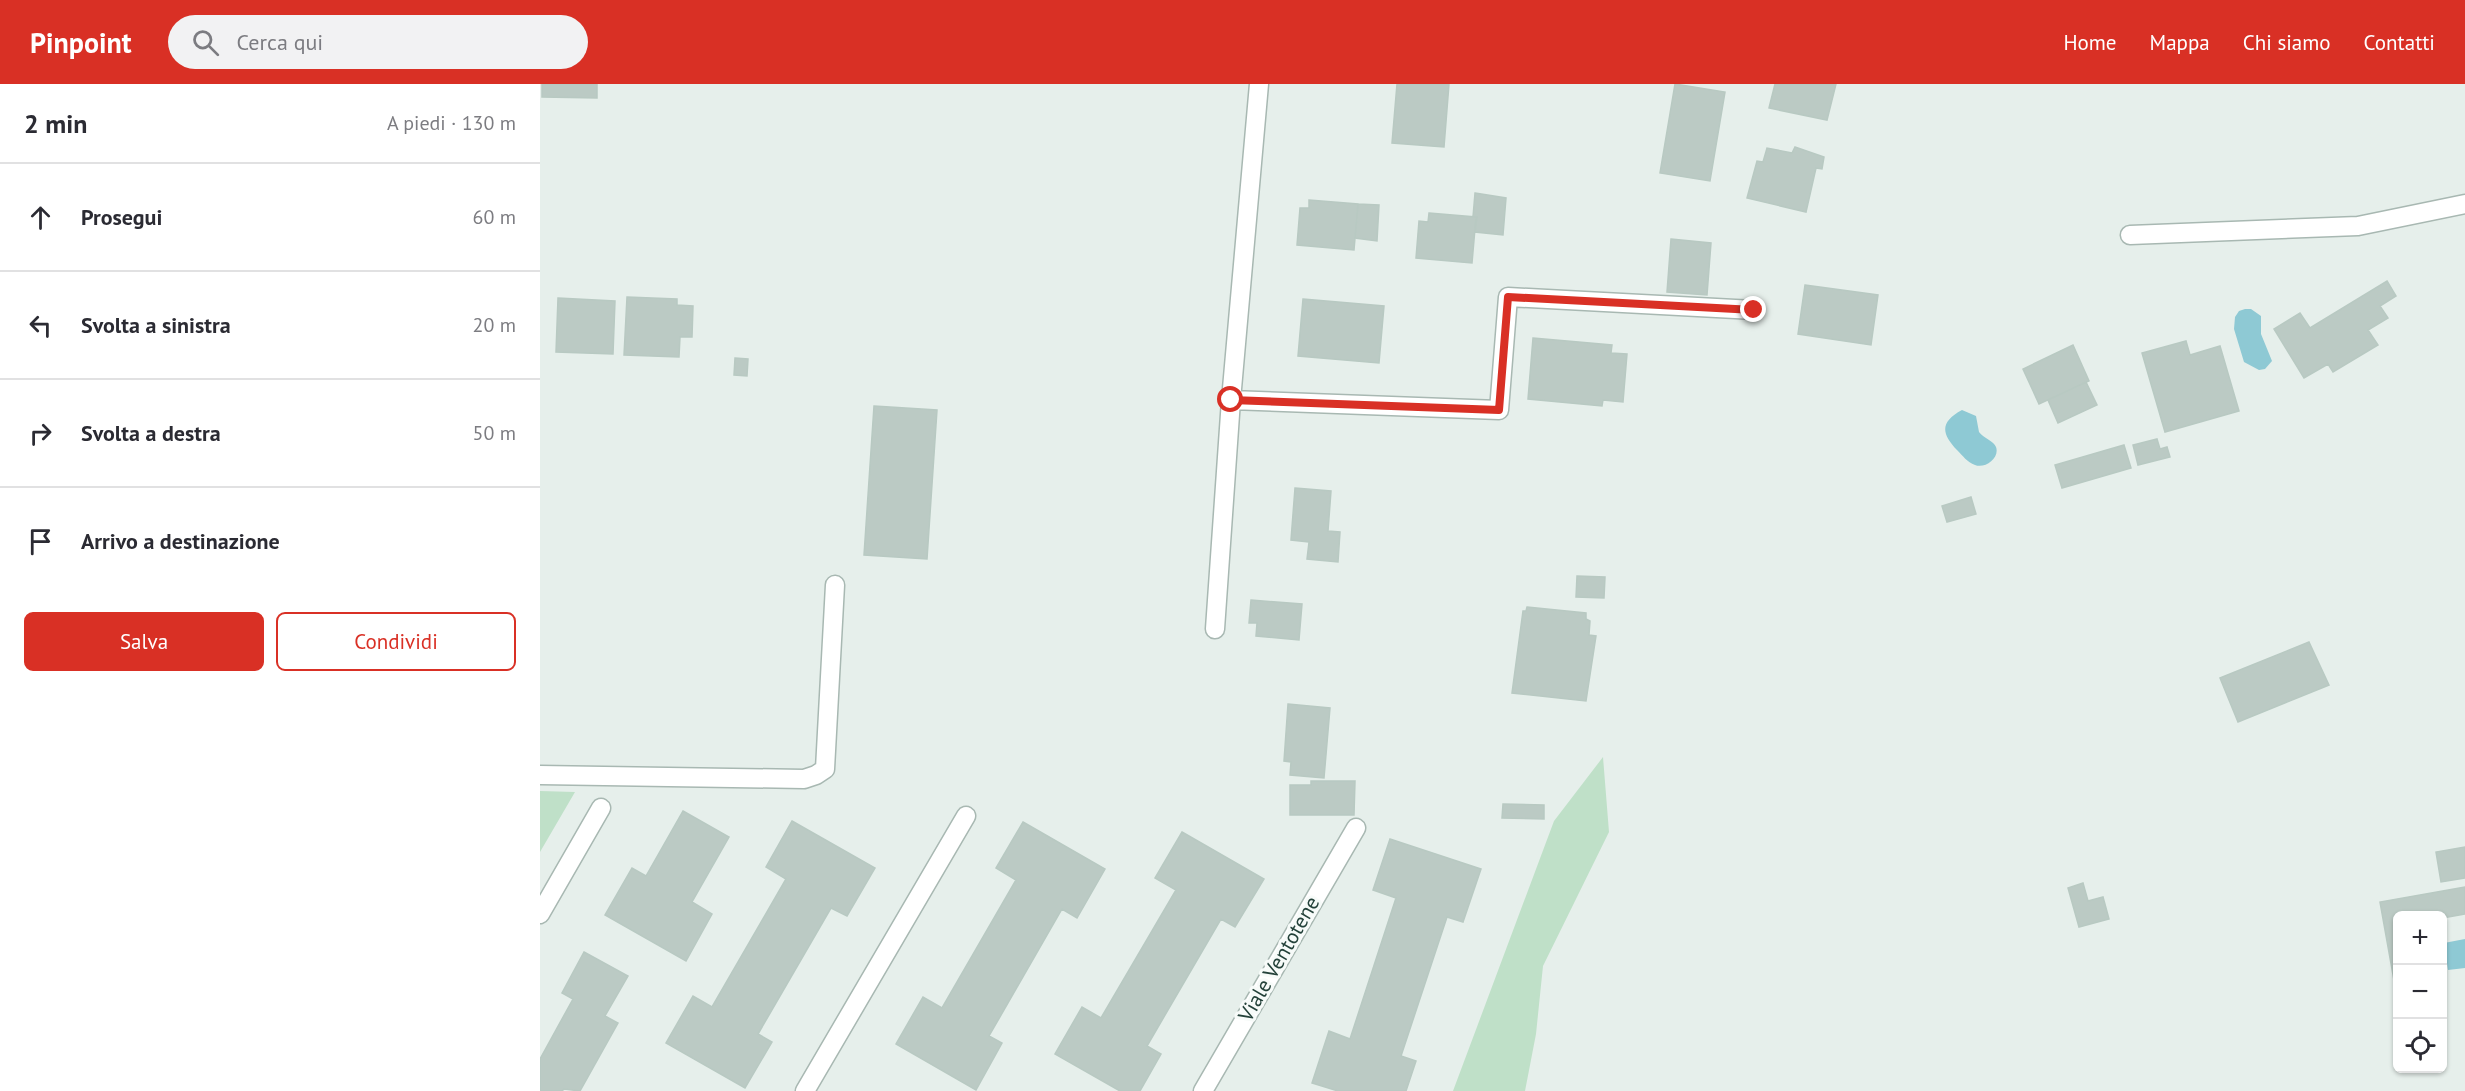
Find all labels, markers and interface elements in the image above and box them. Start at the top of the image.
search box [168,15,588,69]
text: Pinpoint [30,24,132,61]
icon: search [189,26,222,59]
text: Cerca qui [237,28,323,56]
text: Home [2063,29,2117,56]
text: Mappa [2150,29,2210,56]
text: Chi siamo [2243,29,2331,56]
text: Contatti [2364,29,2435,56]
text: 2 min [24,107,87,140]
text: A piedi · 130 m [387,110,516,136]
icon: ahead [24,201,57,234]
text: Prosegui [81,203,162,231]
text: 60 m [473,204,516,230]
route end [1740,296,1766,322]
icon: left [24,309,57,342]
text: Svolta a sinistra [81,311,231,339]
text: 20 m [473,312,516,338]
route start [1217,386,1243,412]
icon: right [24,417,57,450]
text: Svolta a destra [81,419,221,447]
text: 50 m [473,420,516,446]
icon: arrive [24,525,57,558]
text: Arrivo a destinazione [81,527,280,555]
button: Salva [24,612,264,671]
button: Condividi [276,612,516,671]
street label: Viale Ventotene [1231,891,1325,1027]
map controls [2393,911,2447,1073]
button: + [2393,911,2447,965]
button: − [2393,965,2447,1019]
button: locate [2393,1019,2447,1073]

